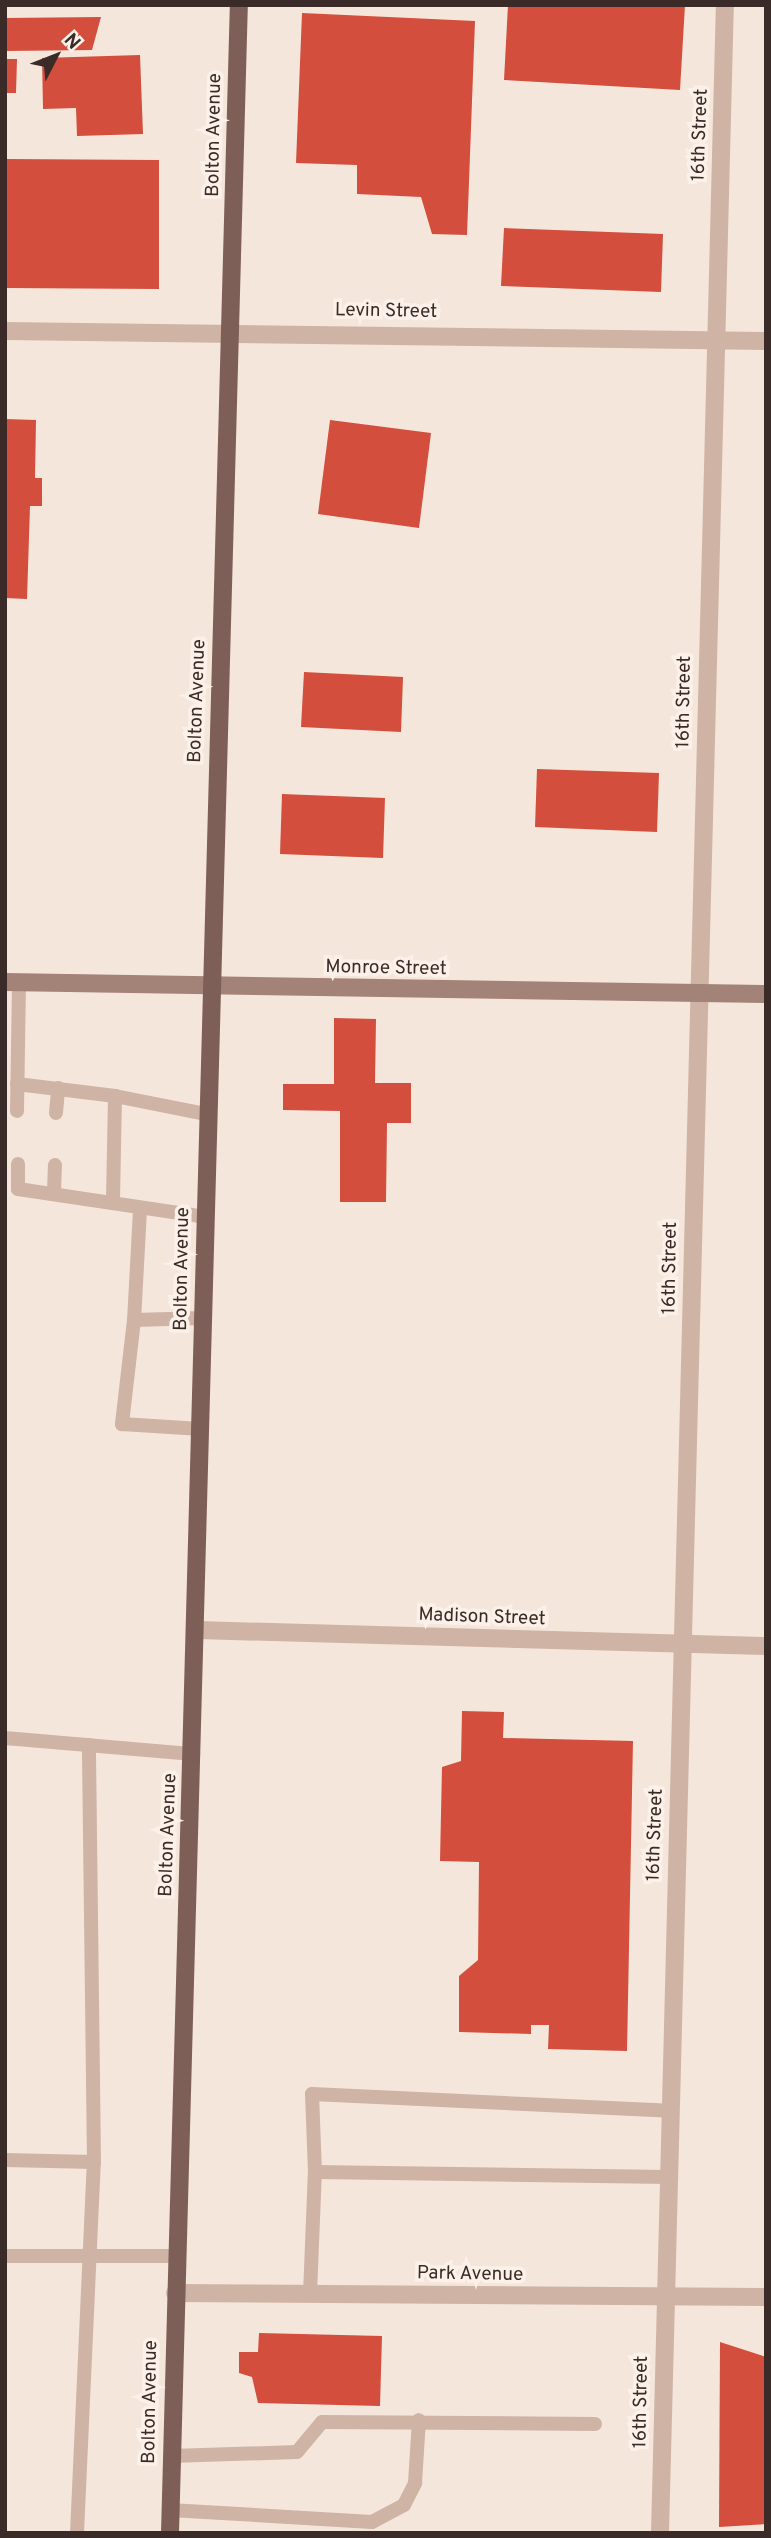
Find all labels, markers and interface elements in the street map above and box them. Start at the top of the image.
north arrow [21,21,91,91]
text: N [58,29,85,55]
street label: Bolton Avenue [203,73,227,197]
street label: 16th Street [688,88,714,182]
street label: Levin Street [335,300,437,324]
street label: Bolton Avenue [184,638,212,764]
street label: 16th Street [673,655,697,749]
street label: Monroe Street [325,957,447,981]
street label: Bolton Avenue [171,1207,195,1331]
street label: 16th Street [659,1221,683,1315]
street label: Madison Street [418,1604,546,1632]
street label: Bolton Avenue [155,1772,183,1898]
street label: 16th Street [643,1788,669,1882]
street label: Park Avenue [416,2263,524,2287]
street label: Bolton Avenue [139,2340,163,2464]
street label: 16th Street [630,2355,654,2449]

